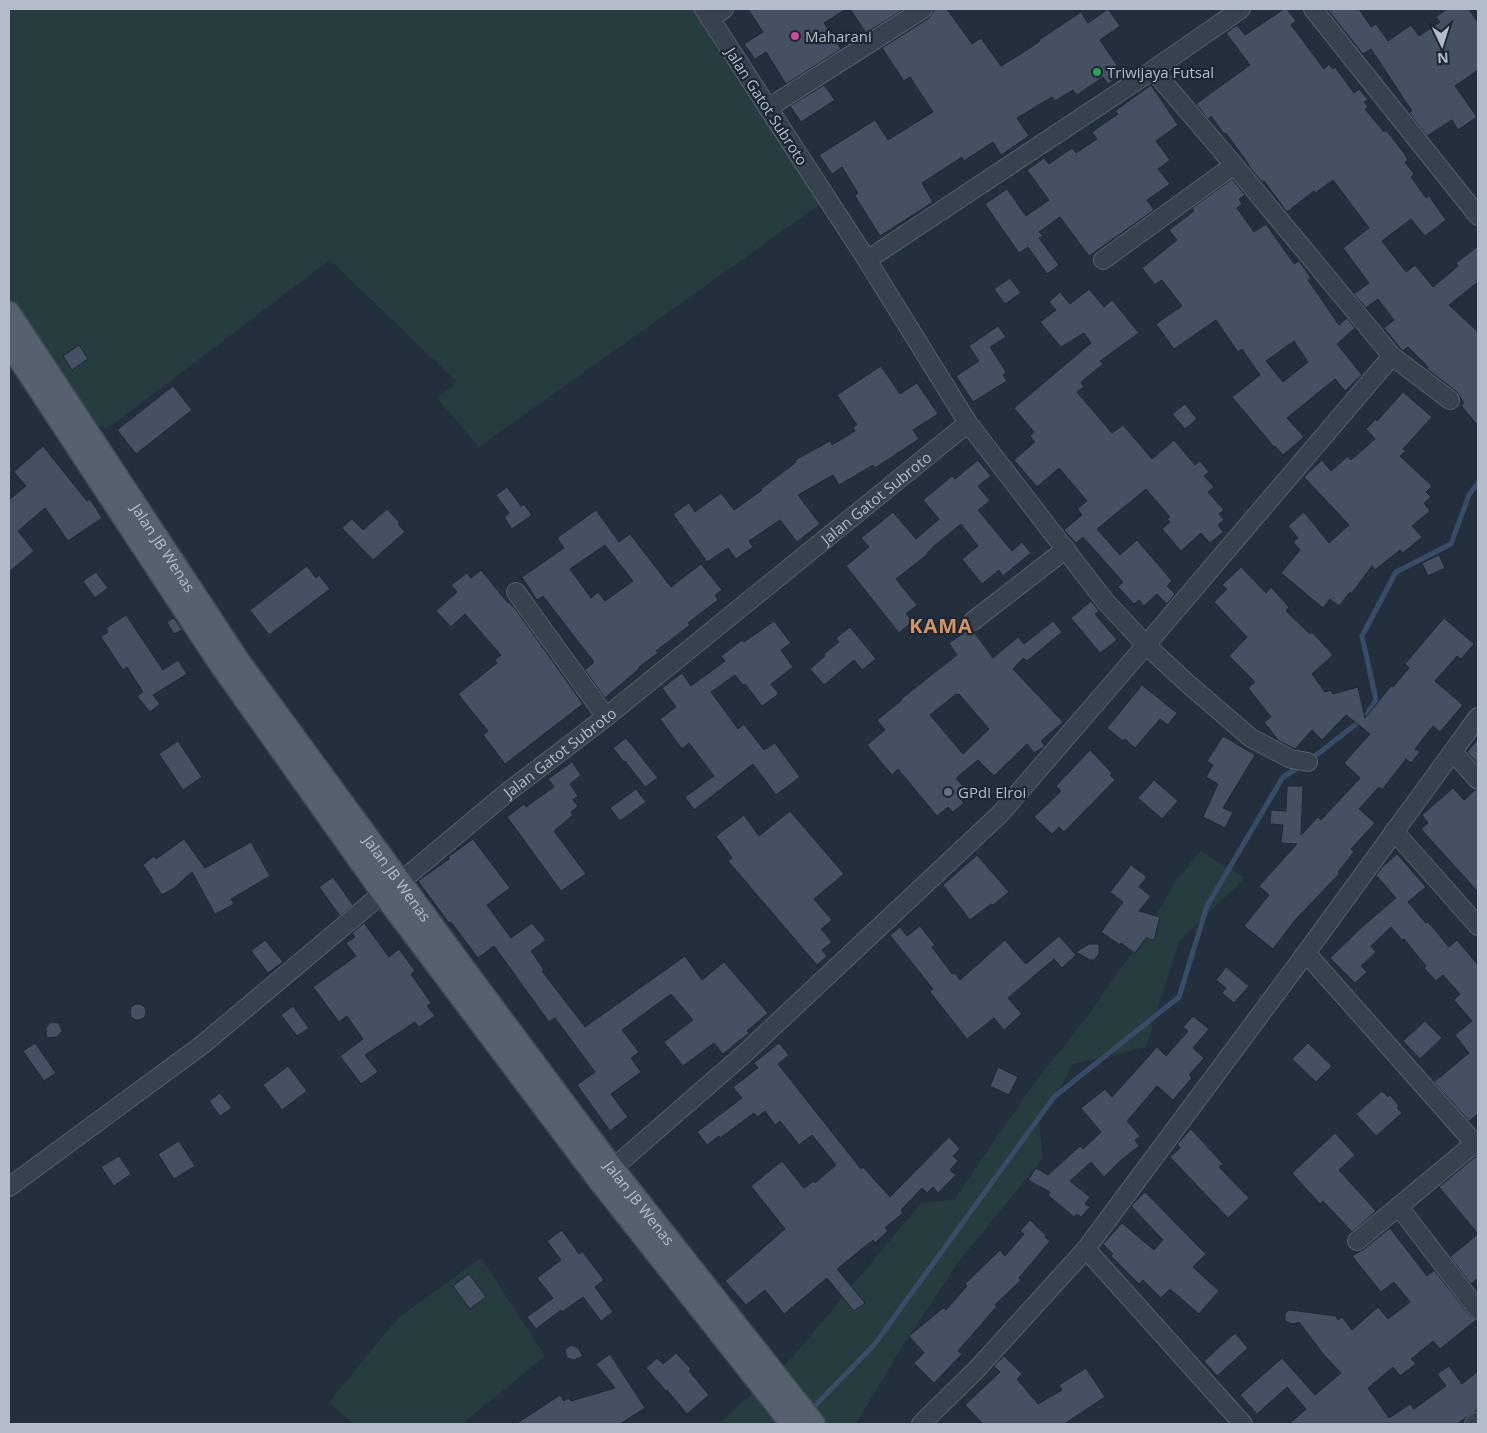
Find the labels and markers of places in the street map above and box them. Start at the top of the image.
place label: Maharani [805,26,872,46]
marker: Maharani [789,30,801,42]
place label: Triwijaya Futsal [1107,62,1214,82]
marker: Triwijaya Futsal [1091,66,1103,78]
place label: GPdI Elroi [958,782,1026,802]
marker: GPdI Elroi [942,786,954,798]

